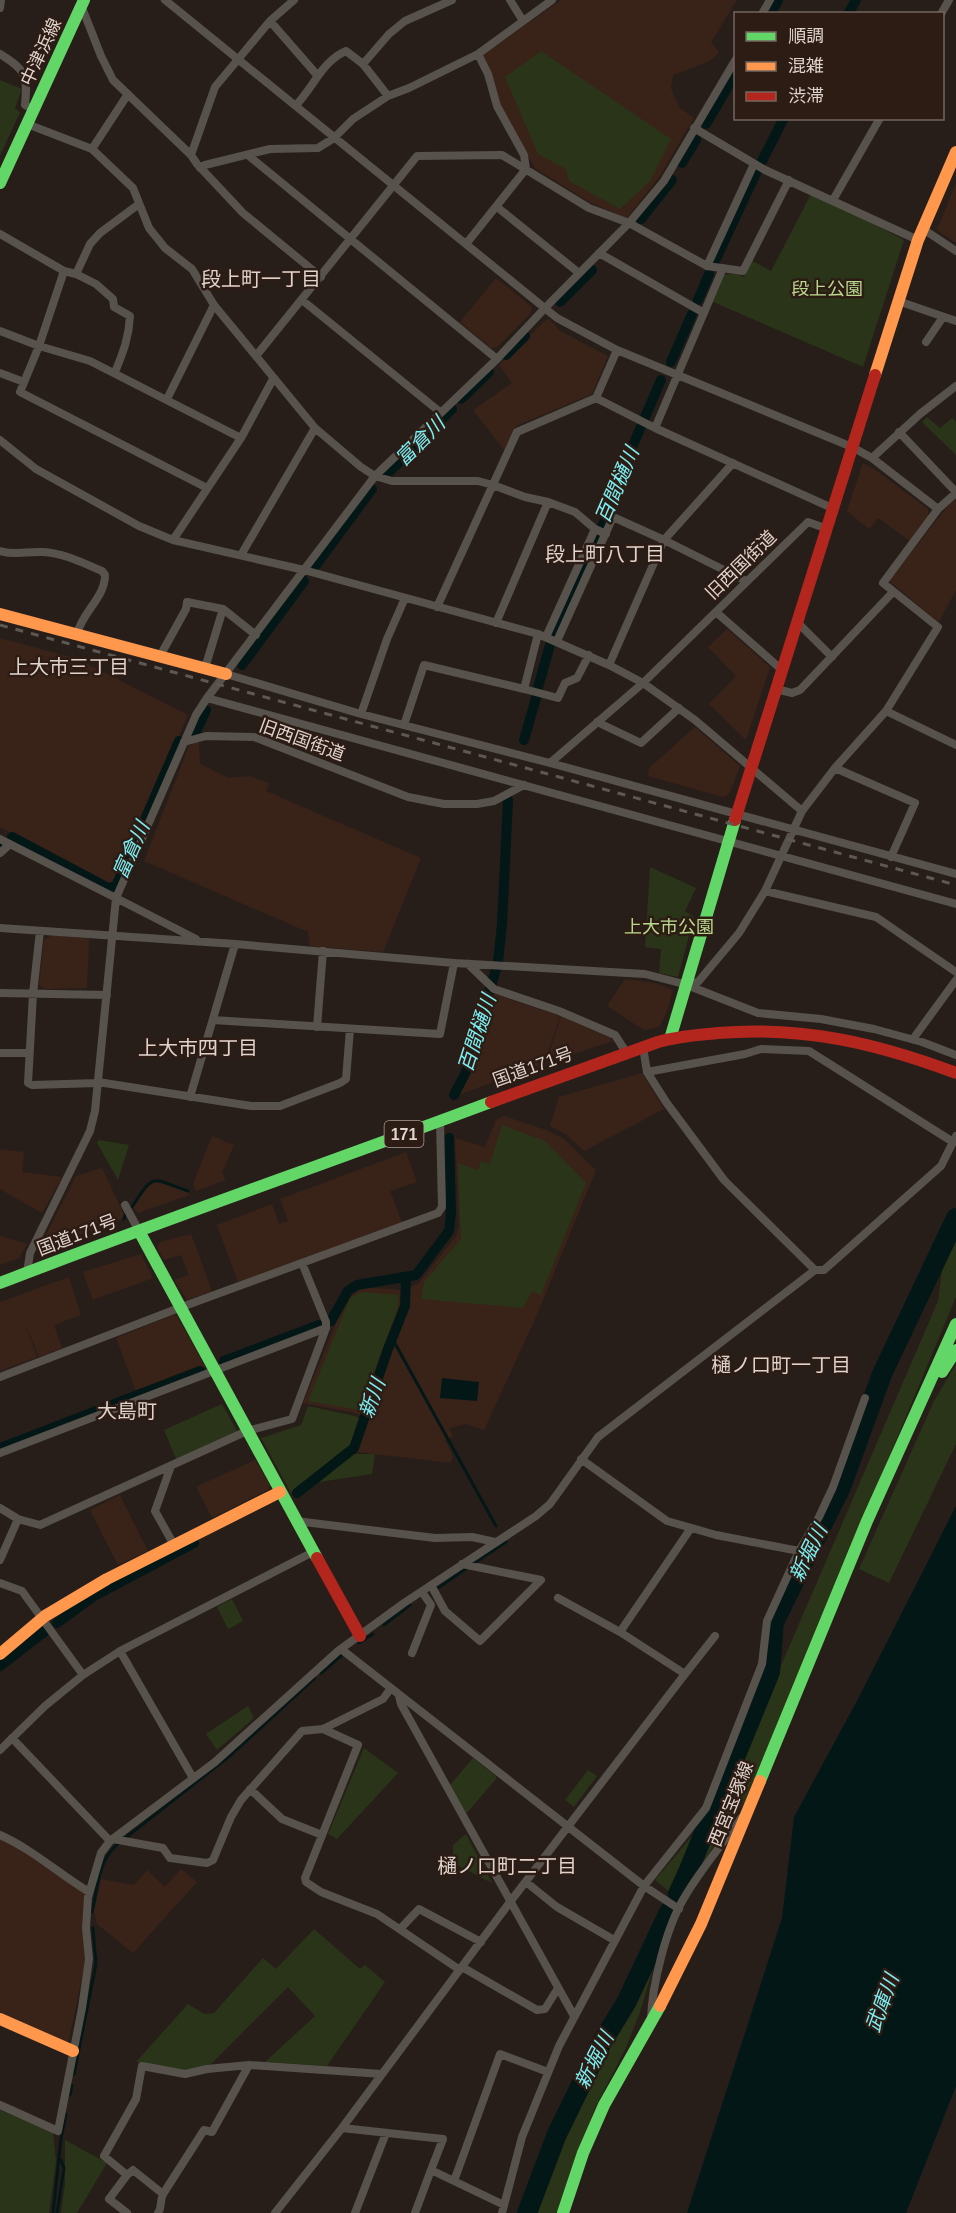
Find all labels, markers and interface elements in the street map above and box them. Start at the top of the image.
legend [734,12,944,120]
street label: 中津浜線 [17,15,65,89]
text: 順調 [788,26,824,46]
text: 混雑 [788,56,824,76]
text: 渋滞 [788,86,824,106]
district label: 段上町一丁目 [201,268,321,290]
park label: 段上公園 [791,279,863,299]
water label: 富倉川 [391,411,450,470]
water label: 百間樋川 [591,442,644,526]
street label: 旧西国街道 [702,527,780,603]
district label: 段上町八丁目 [545,543,665,565]
district label: 上大市三丁目 [9,656,129,678]
street label: 旧西国街道 [256,715,348,765]
water label: 富倉川 [109,816,154,882]
park label: 上大市公園 [624,917,714,937]
water label: 百間樋川 [454,990,500,1074]
district label: 上大市四丁目 [138,1037,258,1059]
street label: 国道171号 [490,1043,576,1091]
road number: 171 [384,1121,424,1147]
street label: 国道171号 [34,1211,120,1259]
district label: 樋ノ口町一丁目 [711,1354,851,1376]
water label: 新川 [355,1374,390,1421]
district label: 大島町 [97,1400,157,1422]
water label: 新堀川 [785,1519,832,1585]
street label: 西宮宝塚線 [705,1759,757,1849]
district label: 樋ノ口町二丁目 [437,1855,577,1877]
water label: 武庫川 [861,1969,903,2035]
water label: 新堀川 [571,2026,618,2092]

